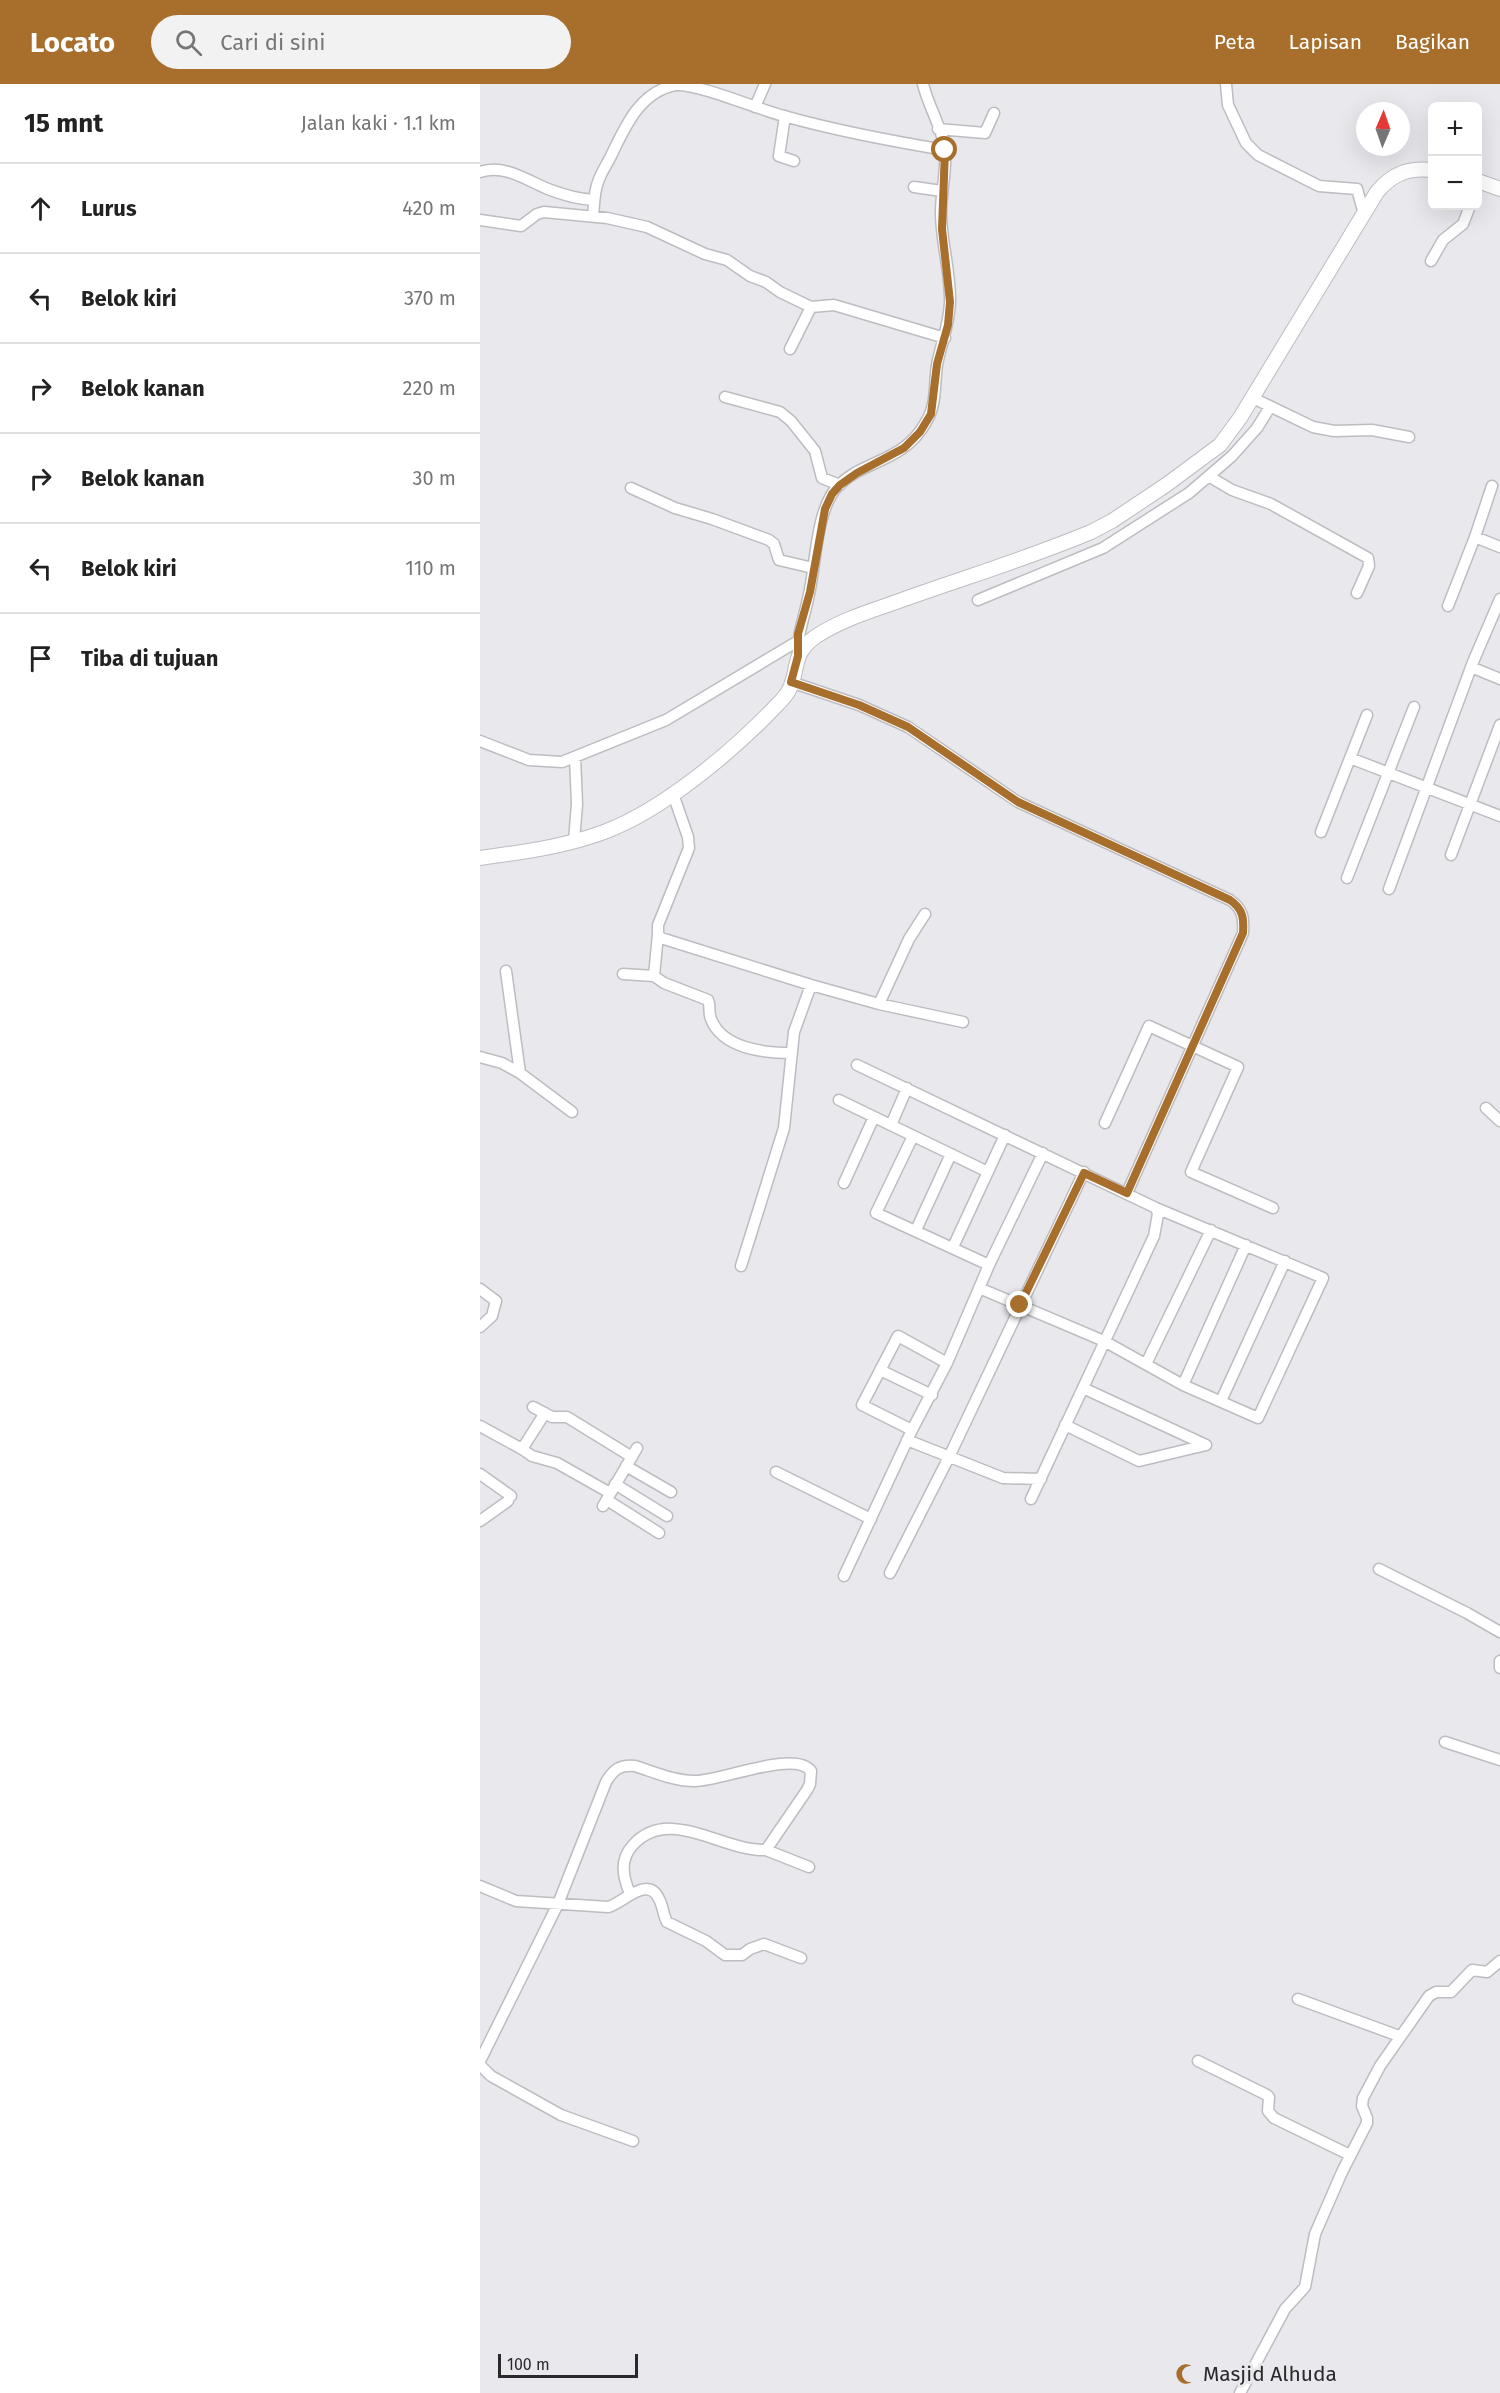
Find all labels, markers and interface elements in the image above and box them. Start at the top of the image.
search box [151,15,571,69]
text: Locato [30,26,115,59]
icon: search [172,26,205,59]
text: Cari di sini [220,29,326,56]
text: Peta [1214,29,1256,55]
text: Lapisan [1289,29,1362,55]
text: Bagikan [1395,29,1470,55]
north arrow [1356,102,1410,156]
map controls [1428,102,1482,210]
button: + [1428,102,1482,156]
text: 15 mnt [24,108,103,139]
text: Jalan kaki · 1.1 km [301,111,456,135]
route start [931,136,957,162]
button: − [1428,156,1482,210]
icon: ahead [24,192,57,225]
text: Lurus [81,195,137,222]
text: 420 m [402,196,456,220]
icon: left [24,282,57,315]
text: Belok kiri [81,285,177,312]
text: 370 m [404,286,456,310]
icon: right [24,372,57,405]
text: Belok kanan [81,375,205,402]
text: 220 m [403,376,456,400]
icon: right [24,462,57,495]
text: Belok kanan [81,465,205,492]
text: 30 m [412,466,456,490]
icon: left [24,552,57,585]
text: Belok kiri [81,555,177,582]
text: 110 m [405,556,456,580]
icon: arrive [24,642,57,675]
text: Tiba di tujuan [81,645,218,672]
route end [1006,1291,1032,1317]
scale bar [498,2351,638,2378]
text: 100 m [507,2355,550,2374]
place label: Masjid Alhuda [1203,2361,1337,2387]
mosque icon: Masjid Alhuda [1174,2362,1198,2386]

